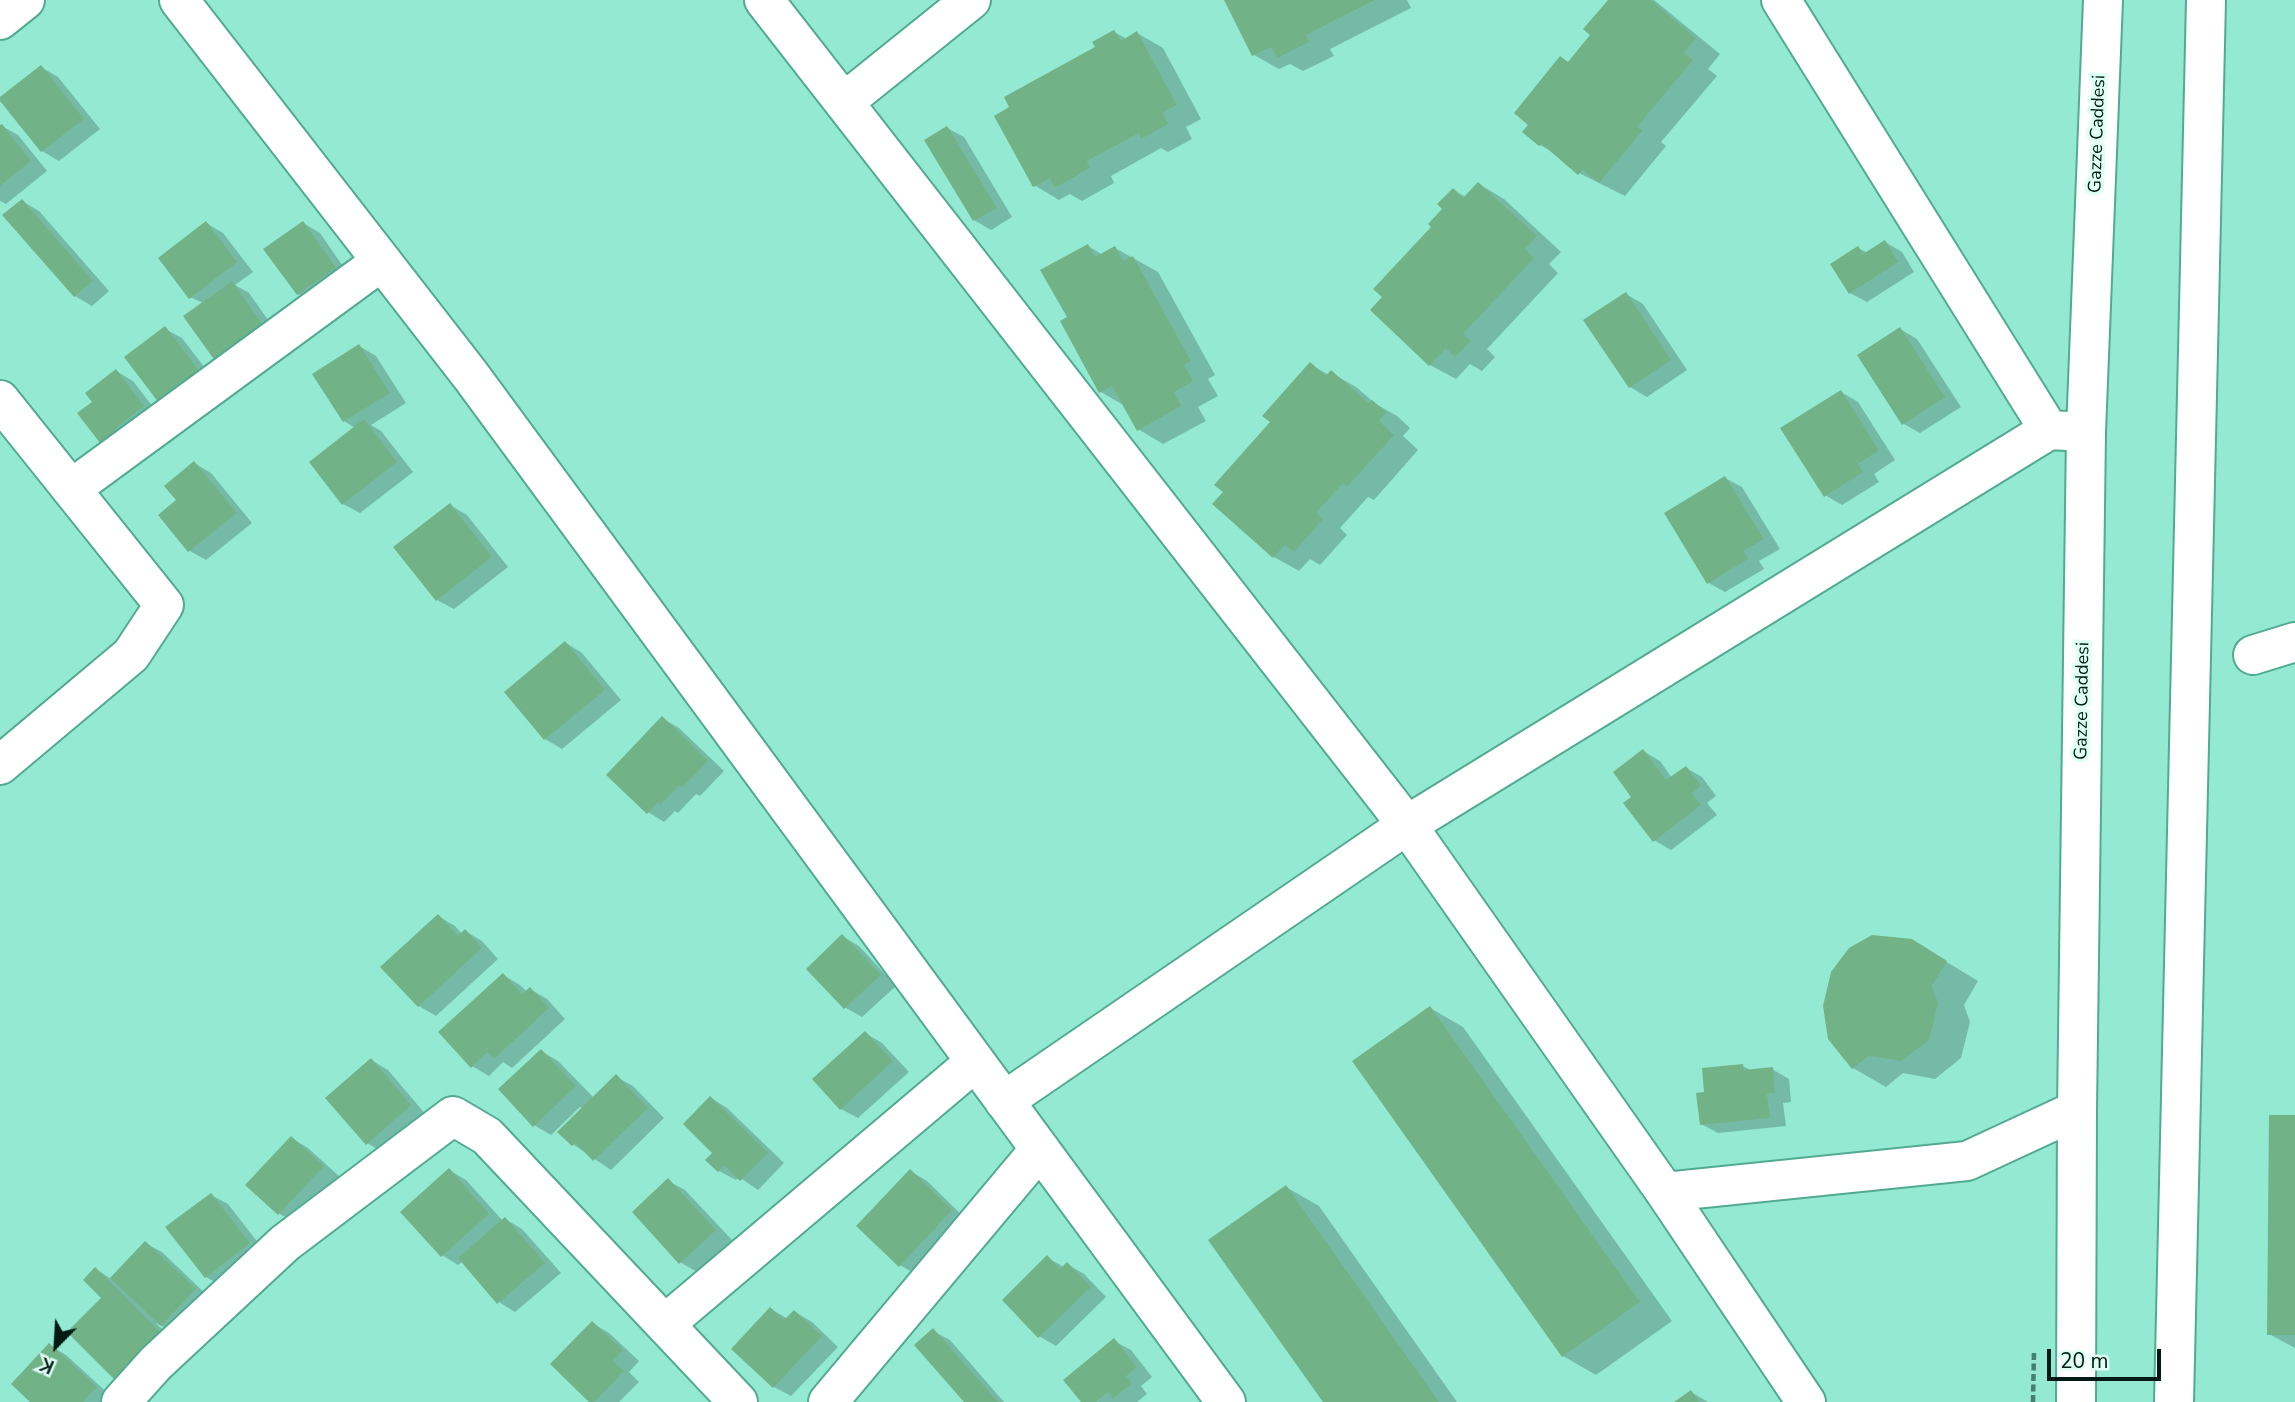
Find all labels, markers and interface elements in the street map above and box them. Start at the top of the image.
street label: Gazze Caddesi [2085,75,2111,193]
street label: Gazze Caddesi [2071,642,2095,760]
north arrow [21,1311,91,1381]
scale bar [2050,1336,2164,1380]
text: 20 m [2060,1347,2109,1375]
text: K [36,1351,59,1380]

